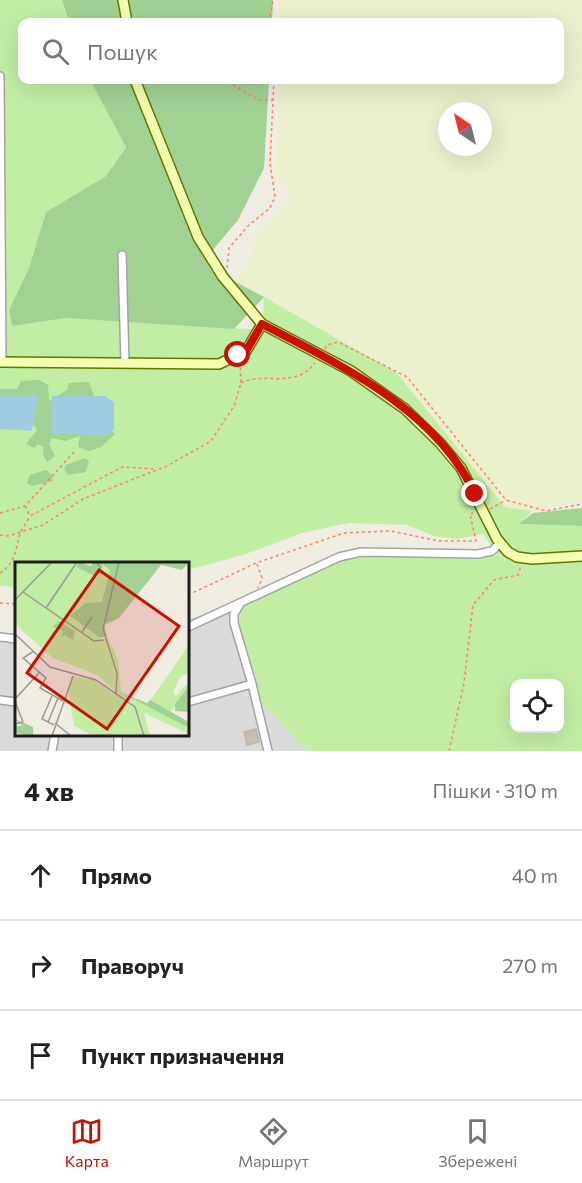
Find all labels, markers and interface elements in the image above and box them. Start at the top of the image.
search box [18,18,564,84]
icon: search [39,35,72,68]
text: Пошук [87,38,158,65]
north arrow [438,102,492,156]
route start [224,341,250,367]
route end [461,480,487,506]
inset map [15,562,189,736]
map controls [510,679,564,733]
button: locate [510,679,564,733]
text: 4 хв [24,775,74,806]
text: Пішки · 310 m [432,778,558,802]
icon: ahead [24,859,57,892]
text: Прямо [81,862,152,889]
text: 40 m [512,863,558,887]
icon: right [24,949,57,982]
text: Праворуч [81,952,184,979]
text: 270 m [502,953,558,977]
icon: arrive [24,1039,57,1072]
text: Пункт призначення [81,1042,284,1069]
tab: Карта [65,1115,109,1170]
tab: Маршрут [238,1115,309,1170]
tab: Збережені [438,1115,517,1170]

